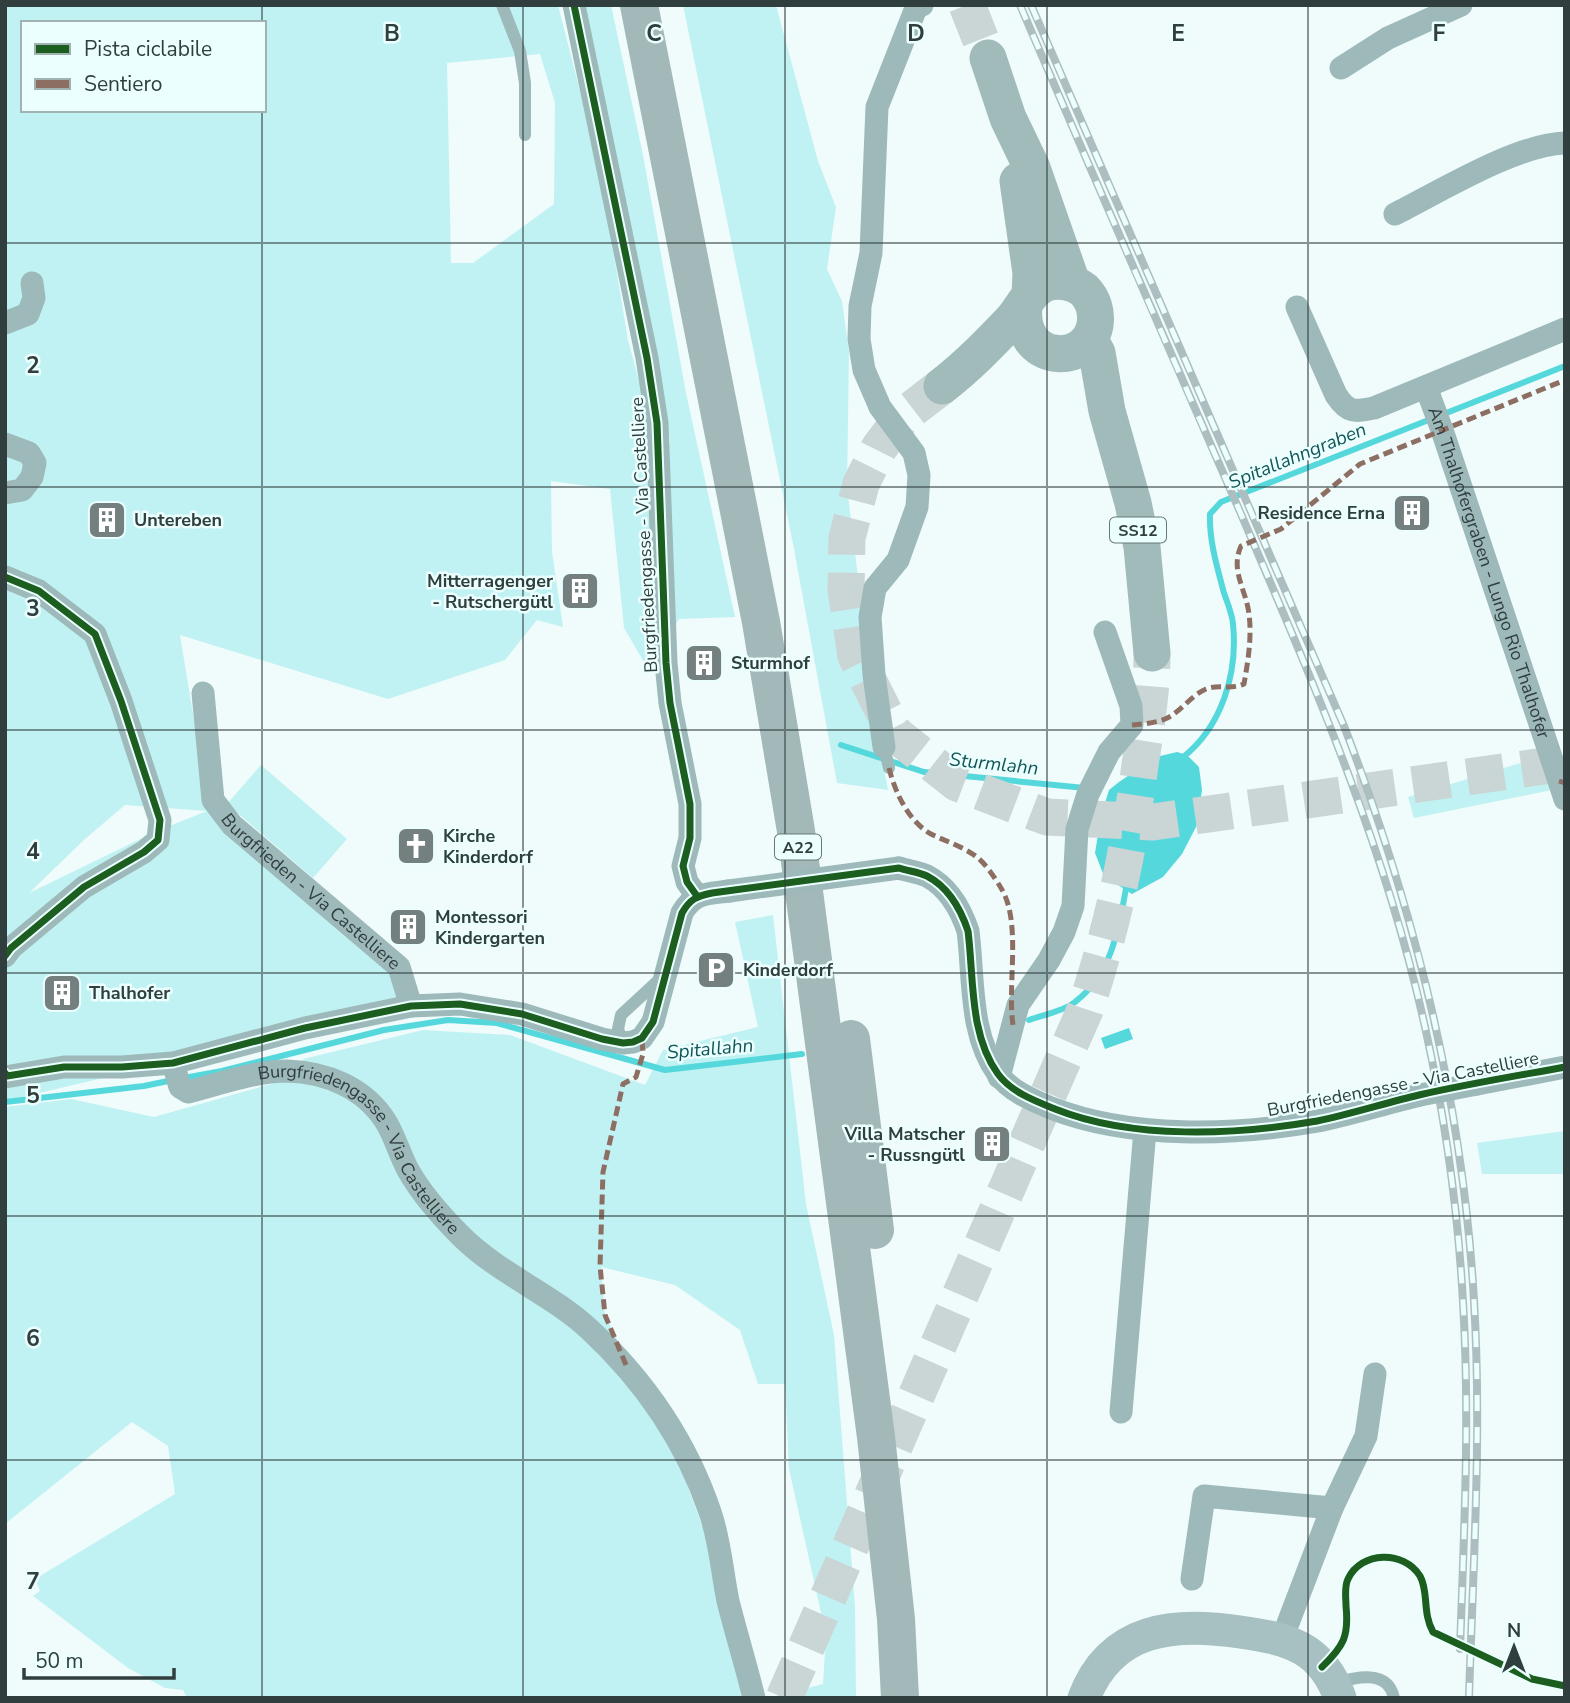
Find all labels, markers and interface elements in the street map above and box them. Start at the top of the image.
text: B [384,18,400,49]
text: C [646,18,662,49]
text: D [907,18,925,49]
text: E [1171,18,1185,49]
text: F [1433,18,1446,49]
legend [21,21,266,112]
text: Pista ciclabile [84,35,212,63]
text: Sentiero [84,70,162,98]
text: 2 [26,350,40,381]
street label: Burgfriedengasse - Via Castelliere [625,396,663,674]
street label: Am Thalhofergraben - Lungo Rio Thalhofer [1422,403,1556,742]
water label: Spitallahngraben [1225,416,1370,495]
building icon: Residence Erna [1391,492,1433,534]
building icon: Untereben [86,499,128,541]
place label: Residence Erna [1258,501,1385,525]
place label: Untereben [134,508,222,532]
road number: SS12 [1110,517,1166,542]
place label: Mitterragenger - Rutschergütl [427,569,553,614]
building icon: Mitterragenger - Rutschergütl [559,570,601,612]
text: 3 [26,593,40,624]
building icon: Sturmhof [683,642,725,684]
place label: Sturmhof [731,651,810,675]
water label: Sturmlahn [948,746,1040,782]
street label: Burgfrieden - Via Castelliere [215,808,406,975]
place label: Kirche Kinderdorf [443,824,533,869]
church icon: Kirche Kinderdorf [395,825,437,867]
road number: A22 [775,834,821,860]
text: 4 [26,836,40,867]
place label: Montessori Kindergarten [435,905,545,950]
building icon: Montessori Kindergarten [387,906,429,948]
parking icon: Kinderdorf [695,949,737,991]
place label: Kinderdorf [743,958,833,982]
building icon: Thalhofer [41,972,83,1014]
place label: Thalhofer [89,981,170,1005]
water label: Spitallahn [666,1032,754,1066]
street label: Burgfriedengasse - Via Castelliere [1265,1046,1541,1122]
street label: Burgfriedengasse - Via Castelliere [256,1059,465,1240]
text: 5 [26,1080,40,1111]
place label: Villa Matscher - Russngütl [843,1122,965,1167]
building icon: Villa Matscher - Russngütl [971,1123,1013,1165]
text: 6 [26,1323,40,1354]
text: 7 [26,1566,40,1597]
north arrow [1479,1612,1549,1682]
text: N [1507,1618,1521,1644]
scale bar [24,1636,175,1680]
text: 50 m [35,1647,84,1675]

